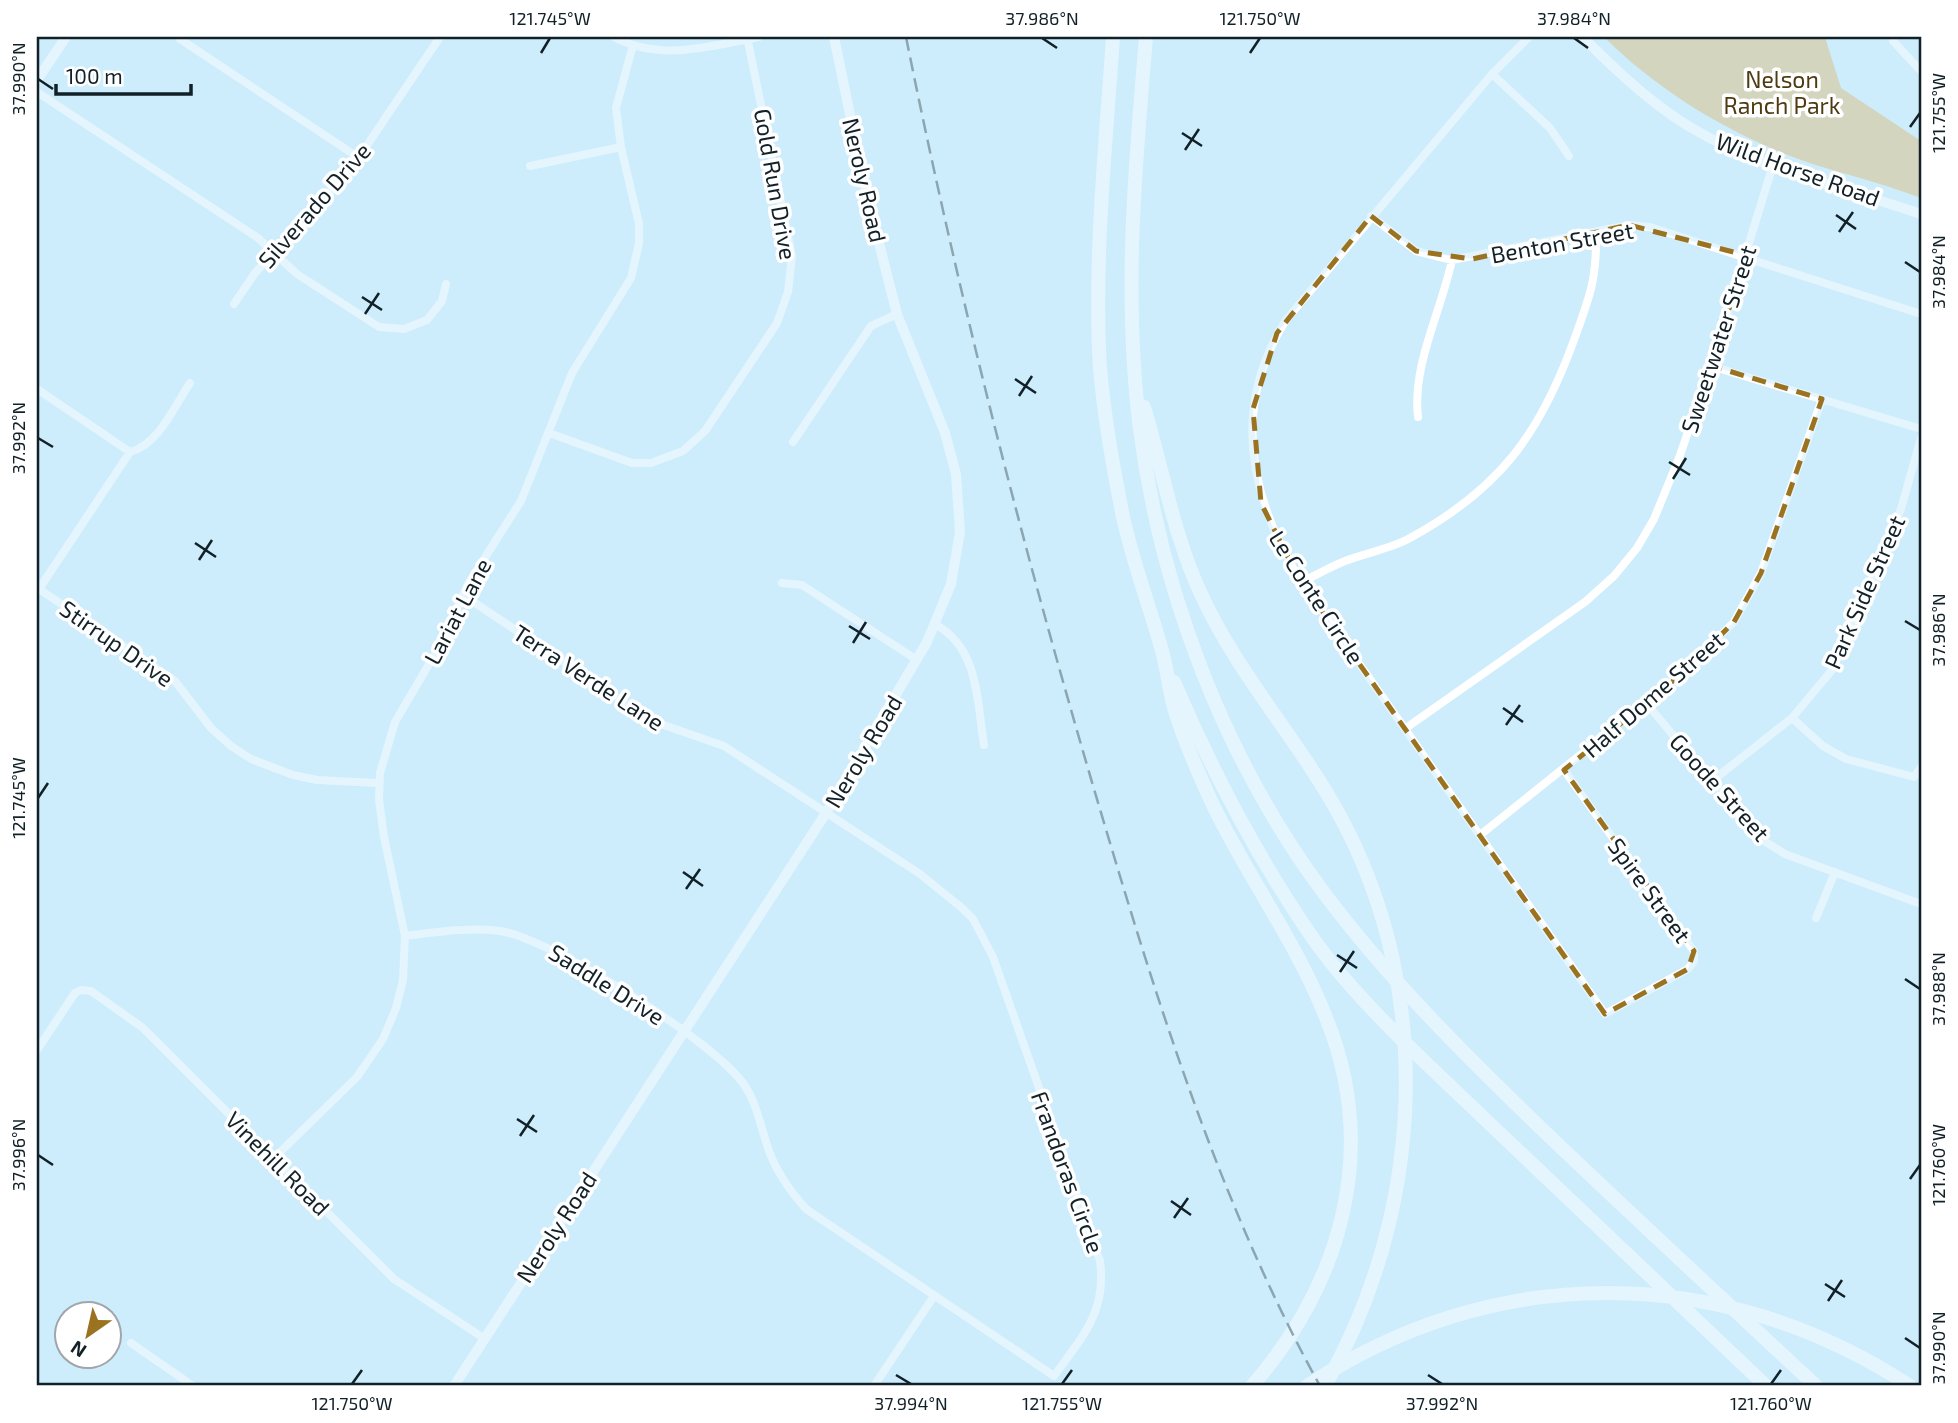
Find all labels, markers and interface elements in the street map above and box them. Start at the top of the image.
text: 121.745°W [509,7,591,29]
text: 37.986°N [1005,7,1079,29]
text: 121.750°W [1219,7,1301,29]
text: 37.984°N [1537,7,1611,29]
text: 37.990°N [7,42,29,116]
scale bar [56,52,191,96]
text: 100 m [66,63,123,88]
park label: Nelson Ranch Park [1724,65,1841,119]
text: 121.755°W [1927,73,1949,153]
street label: Gold Run Drive [749,106,803,262]
street label: Neroly Road [837,115,893,245]
street label: Wild Horse Road [1712,126,1884,212]
street label: Silverado Drive [252,137,376,273]
street label: Benton Street [1489,216,1636,268]
text: 37.984°N [1927,235,1949,309]
street label: Sweetwater Street [1674,241,1762,436]
text: 37.992°N [7,402,29,474]
street label: Park Side Street [1818,511,1910,673]
street label: Le Conte Circle [1264,525,1370,669]
street label: Lariat Lane [417,553,497,669]
text: 37.986°N [1927,593,1949,667]
street label: Stirrup Drive [55,594,179,692]
street label: Terra Verde Lane [508,618,670,736]
street label: Half Dome Street [1577,625,1730,763]
street label: Neroly Road [818,690,908,812]
street label: Goode Street [1664,727,1776,847]
text: 121.745°W [7,757,29,839]
street label: Spire Street [1603,832,1697,948]
street label: Saddle Drive [544,937,670,1031]
text: 37.988°N [1927,952,1949,1026]
street label: Frandoras Circle [1026,1087,1110,1257]
street label: Vinehill Road [220,1105,336,1221]
text: 37.996°N [7,1119,29,1191]
text: 121.760°W [1927,1124,1949,1206]
street label: Neroly Road [510,1166,602,1288]
north arrow [52,1300,122,1370]
text: 37.990°N [1927,1311,1949,1385]
text: N [66,1336,90,1363]
text: 121.750°W [311,1392,393,1414]
text: 37.994°N [874,1392,948,1414]
text: 121.755°W [1022,1392,1102,1414]
text: 37.992°N [1406,1392,1478,1414]
text: 121.760°W [1730,1392,1812,1414]

